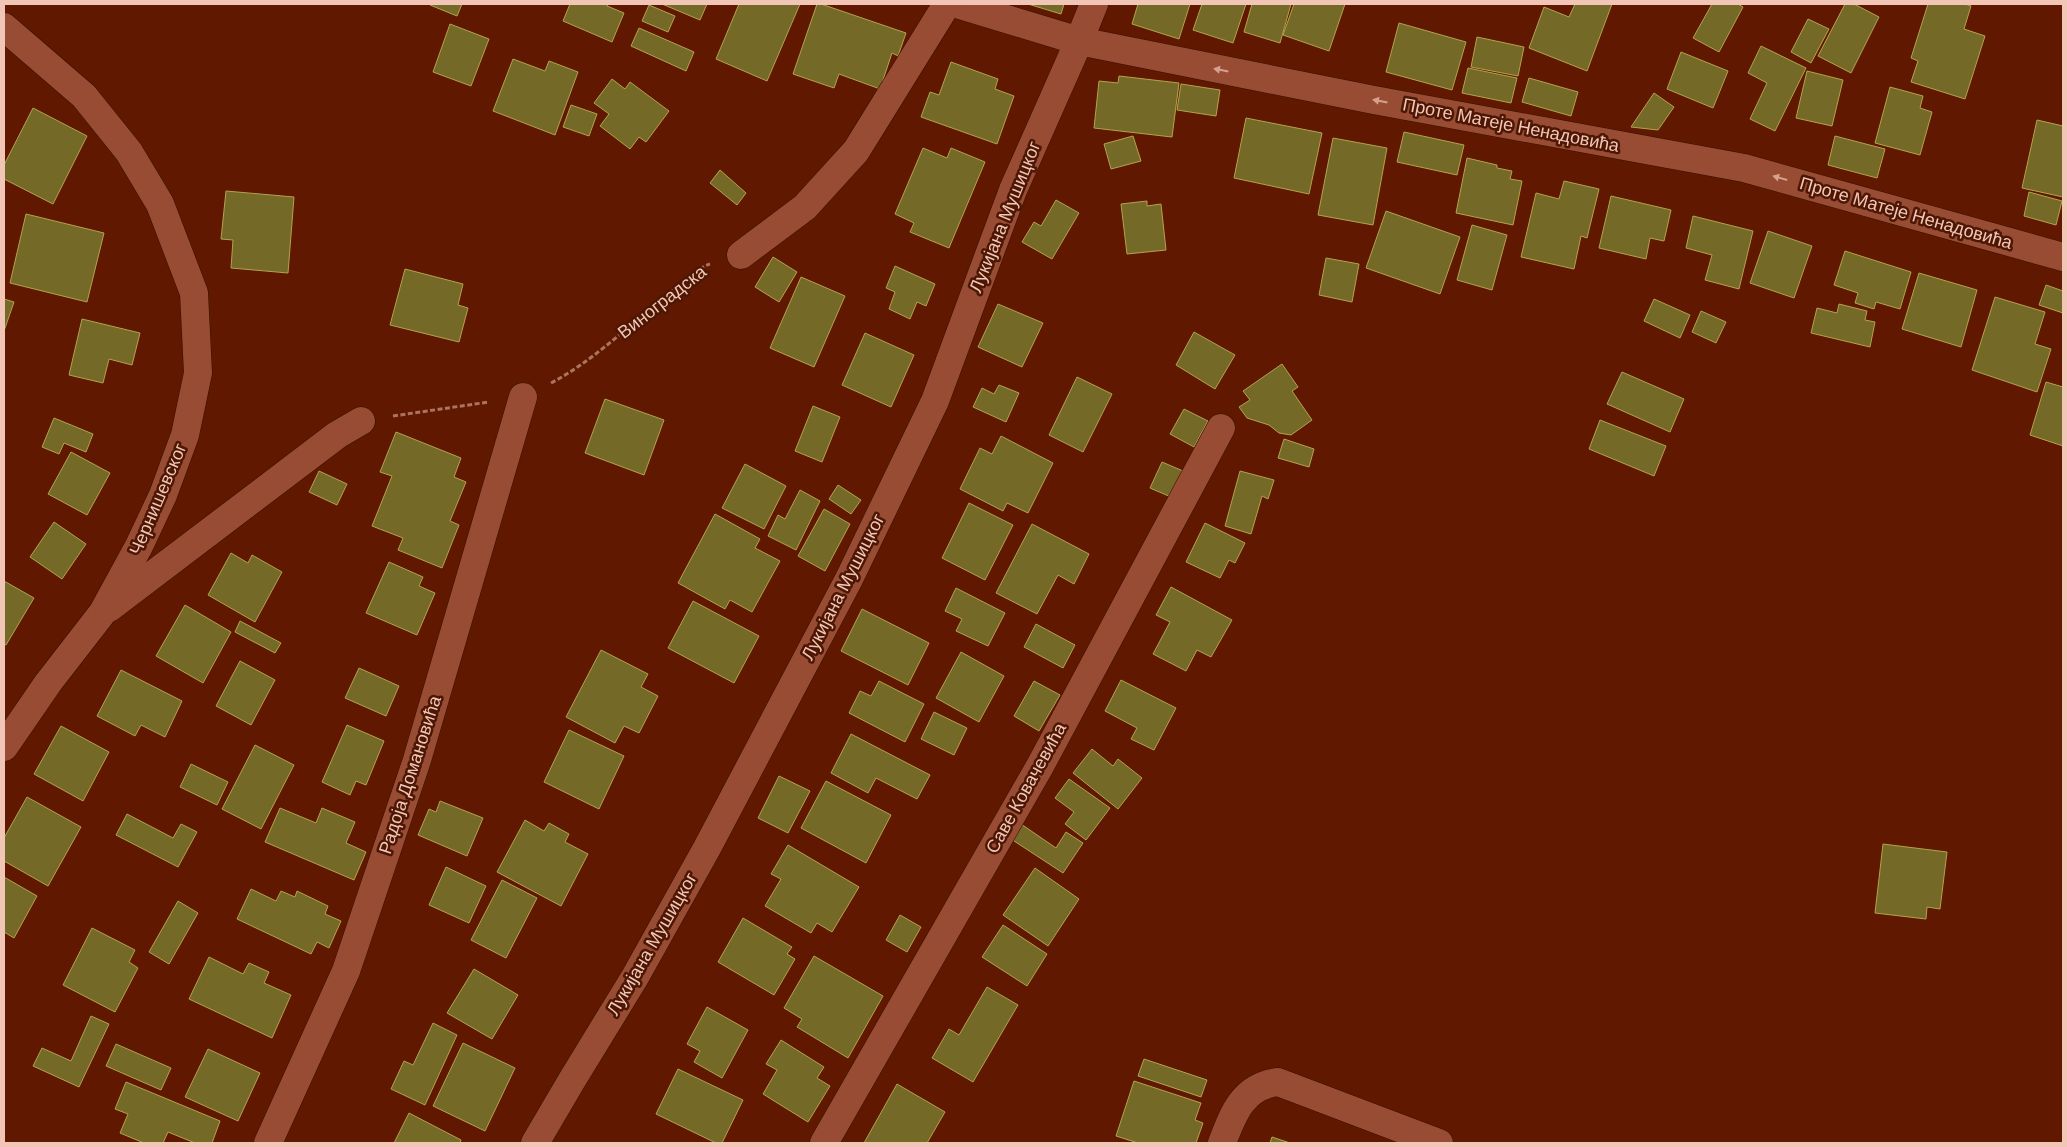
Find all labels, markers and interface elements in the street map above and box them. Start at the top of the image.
one-way arrow [1212,65,1228,73]
street label: Проте Матеје Ненадовића [1401,92,1622,158]
one-way arrow [1373,97,1388,105]
street label: Лукијана Мушицког [964,137,1047,296]
street label: Проте Матеје Ненадовића [1797,171,2016,255]
one-way arrow [1773,174,1788,182]
street label: Виноградска [613,259,712,344]
street label: Чернишевског [124,439,193,559]
street label: Лукијана Мушицког [796,509,891,664]
street label: Радоја Домановића [373,692,447,857]
street label: Саве Ковачевића [980,718,1072,858]
street label: Лукијана Мушицког [601,868,703,1020]

